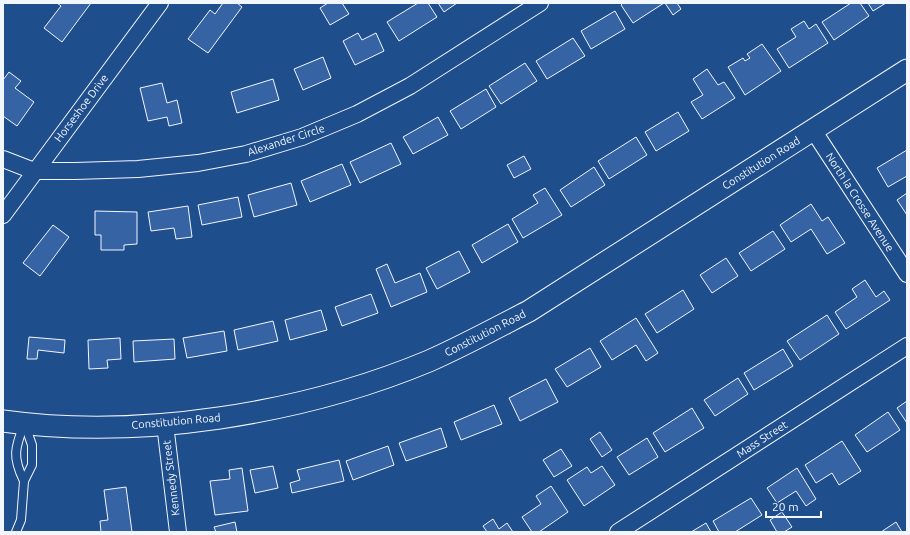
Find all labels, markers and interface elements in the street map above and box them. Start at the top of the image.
street label: Horseshoe Drive [52,72,110,144]
street label: Alexander Circle [246,122,326,158]
street label: Constitution Road [720,134,802,192]
street label: North la Crosse Avenue [824,150,896,254]
street label: Constitution Road [442,307,528,359]
street label: Constitution Road [131,411,221,431]
street label: Mass Street [734,418,790,460]
street label: Kennedy Street [160,439,182,517]
scale bar [766,493,821,519]
text: 20 m [772,500,799,513]

